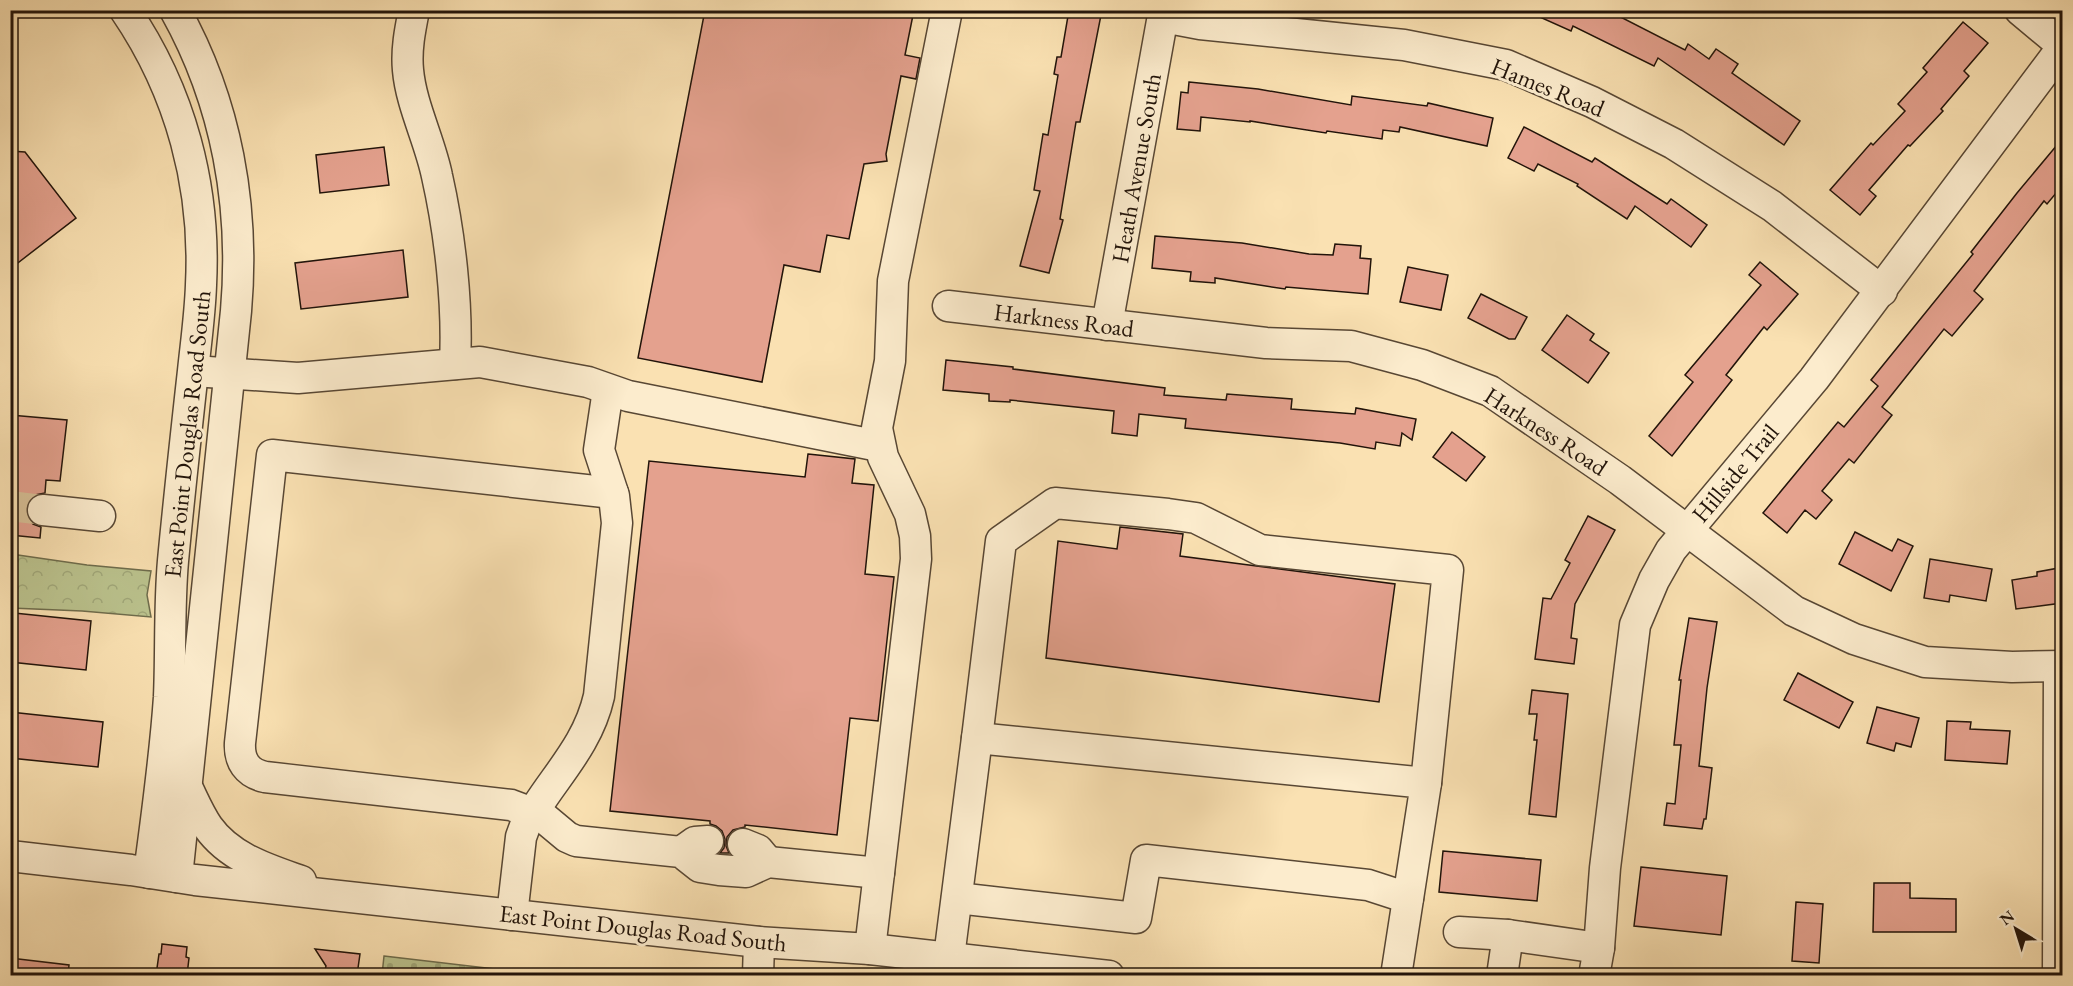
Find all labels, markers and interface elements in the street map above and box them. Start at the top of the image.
street label: Hames Road [1487,50,1610,124]
street label: Heath Avenue South [1104,71,1168,265]
street label: East Point Douglas Road South [156,289,218,579]
street label: Harkness Road [992,296,1137,344]
street label: Harkness Road [1478,380,1614,483]
street label: Hillside Trail [1685,417,1785,529]
street label: East Point Douglas Road South [498,897,788,959]
north arrow [1986,899,2046,959]
text: N [1996,905,2019,930]

